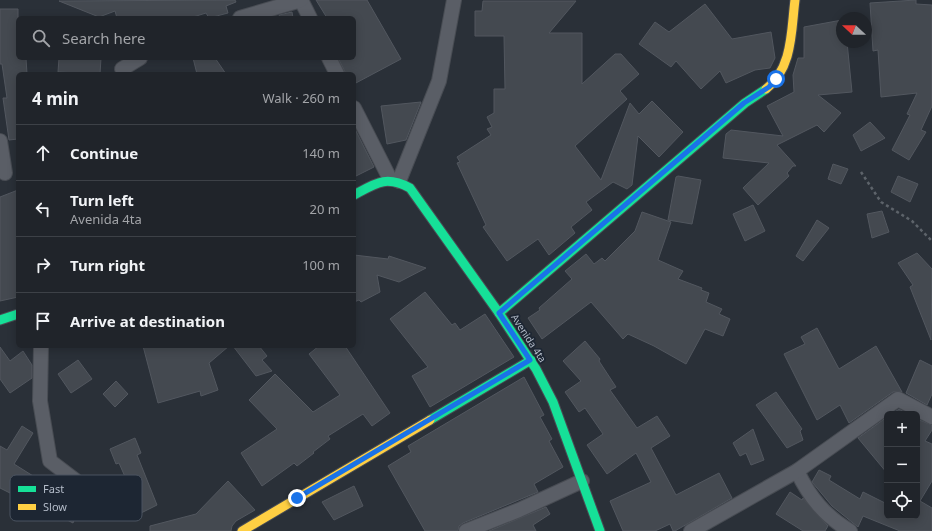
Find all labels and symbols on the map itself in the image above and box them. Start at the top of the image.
north arrow [836,12,872,48]
route start [767,70,785,88]
street label: Avenida 4ta [508,311,550,365]
legend [10,475,142,521]
text: Fast [43,481,64,496]
route end [288,489,306,507]
text: Slow [43,499,67,514]

